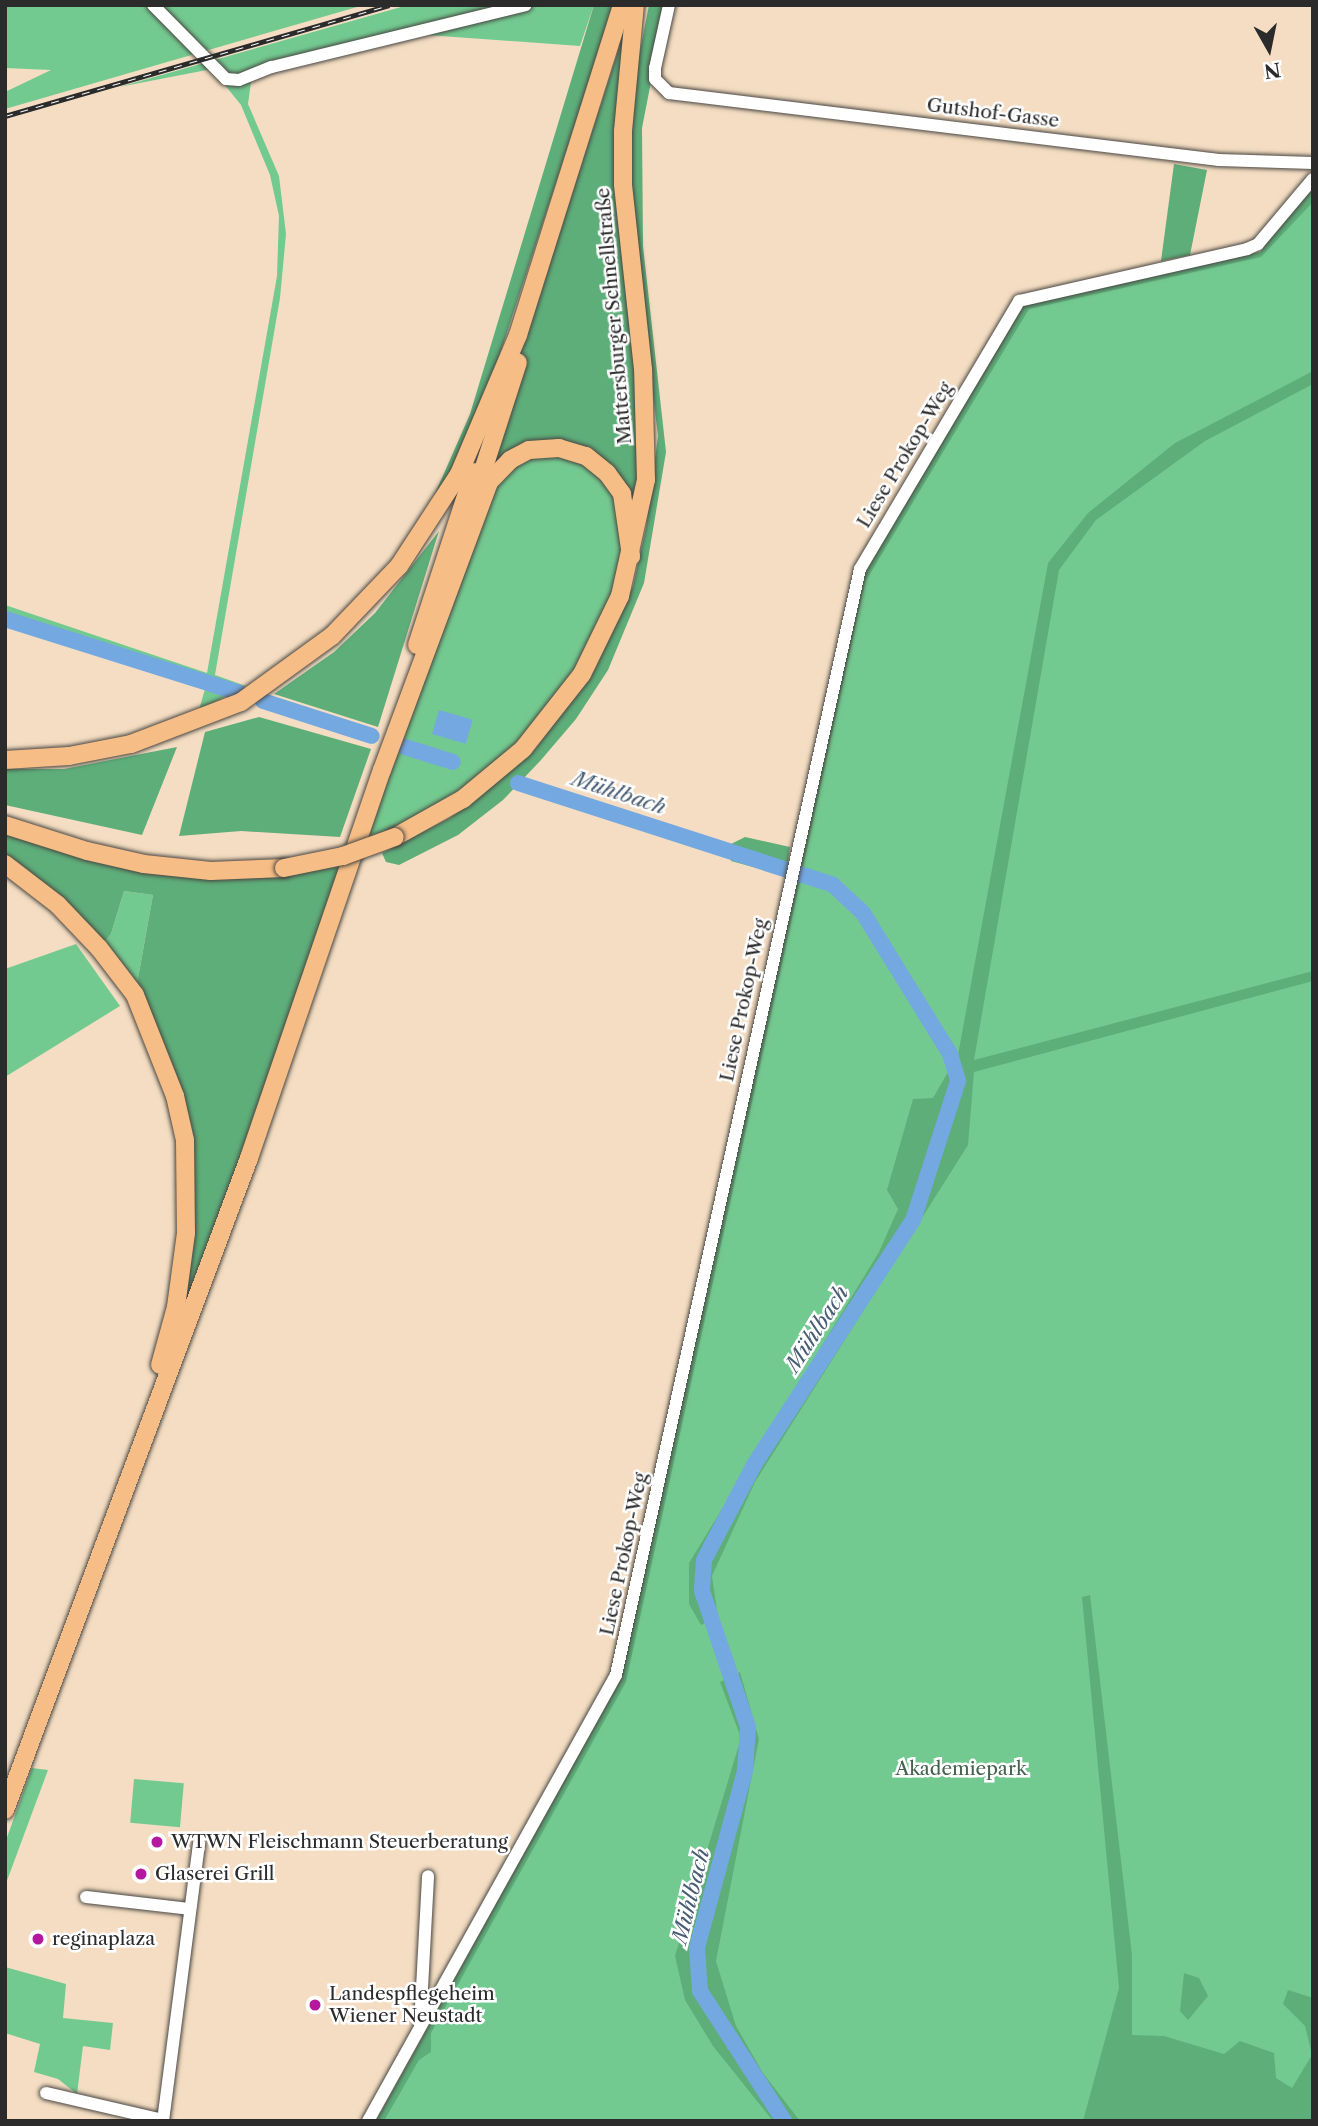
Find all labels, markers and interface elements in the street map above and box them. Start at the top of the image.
north arrow [1234,14,1304,84]
text: N [1262,58,1282,83]
street label: Gutshof-Gasse [926,94,1060,132]
street label: Mattersburger Schnellstraße [591,187,637,445]
street label: Liese Prokop-Weg [852,378,958,532]
water label: Mühlbach [569,766,669,820]
street label: Liese Prokop-Weg [716,916,772,1084]
water label: Mühlbach [780,1281,854,1377]
street label: Liese Prokop-Weg [596,1470,652,1638]
park label: Akademiepark [895,1758,1027,1780]
place label: WTWN Fleischmann Steuerberatung [171,1831,508,1853]
marker: WTWN Fleischmann Steuerberatung [149,1834,165,1850]
water label: Mühlbach [667,1846,715,1946]
place label: Glaserei Grill [155,1863,275,1885]
marker: Glaserei Grill [133,1866,149,1882]
place label: reginaplaza [52,1928,155,1950]
marker: reginaplaza [30,1931,46,1947]
place label: Landespflegeheim Wiener Neustadt [329,1983,495,2027]
marker: Landespflegeheim Wiener Neustadt [307,1997,323,2013]

